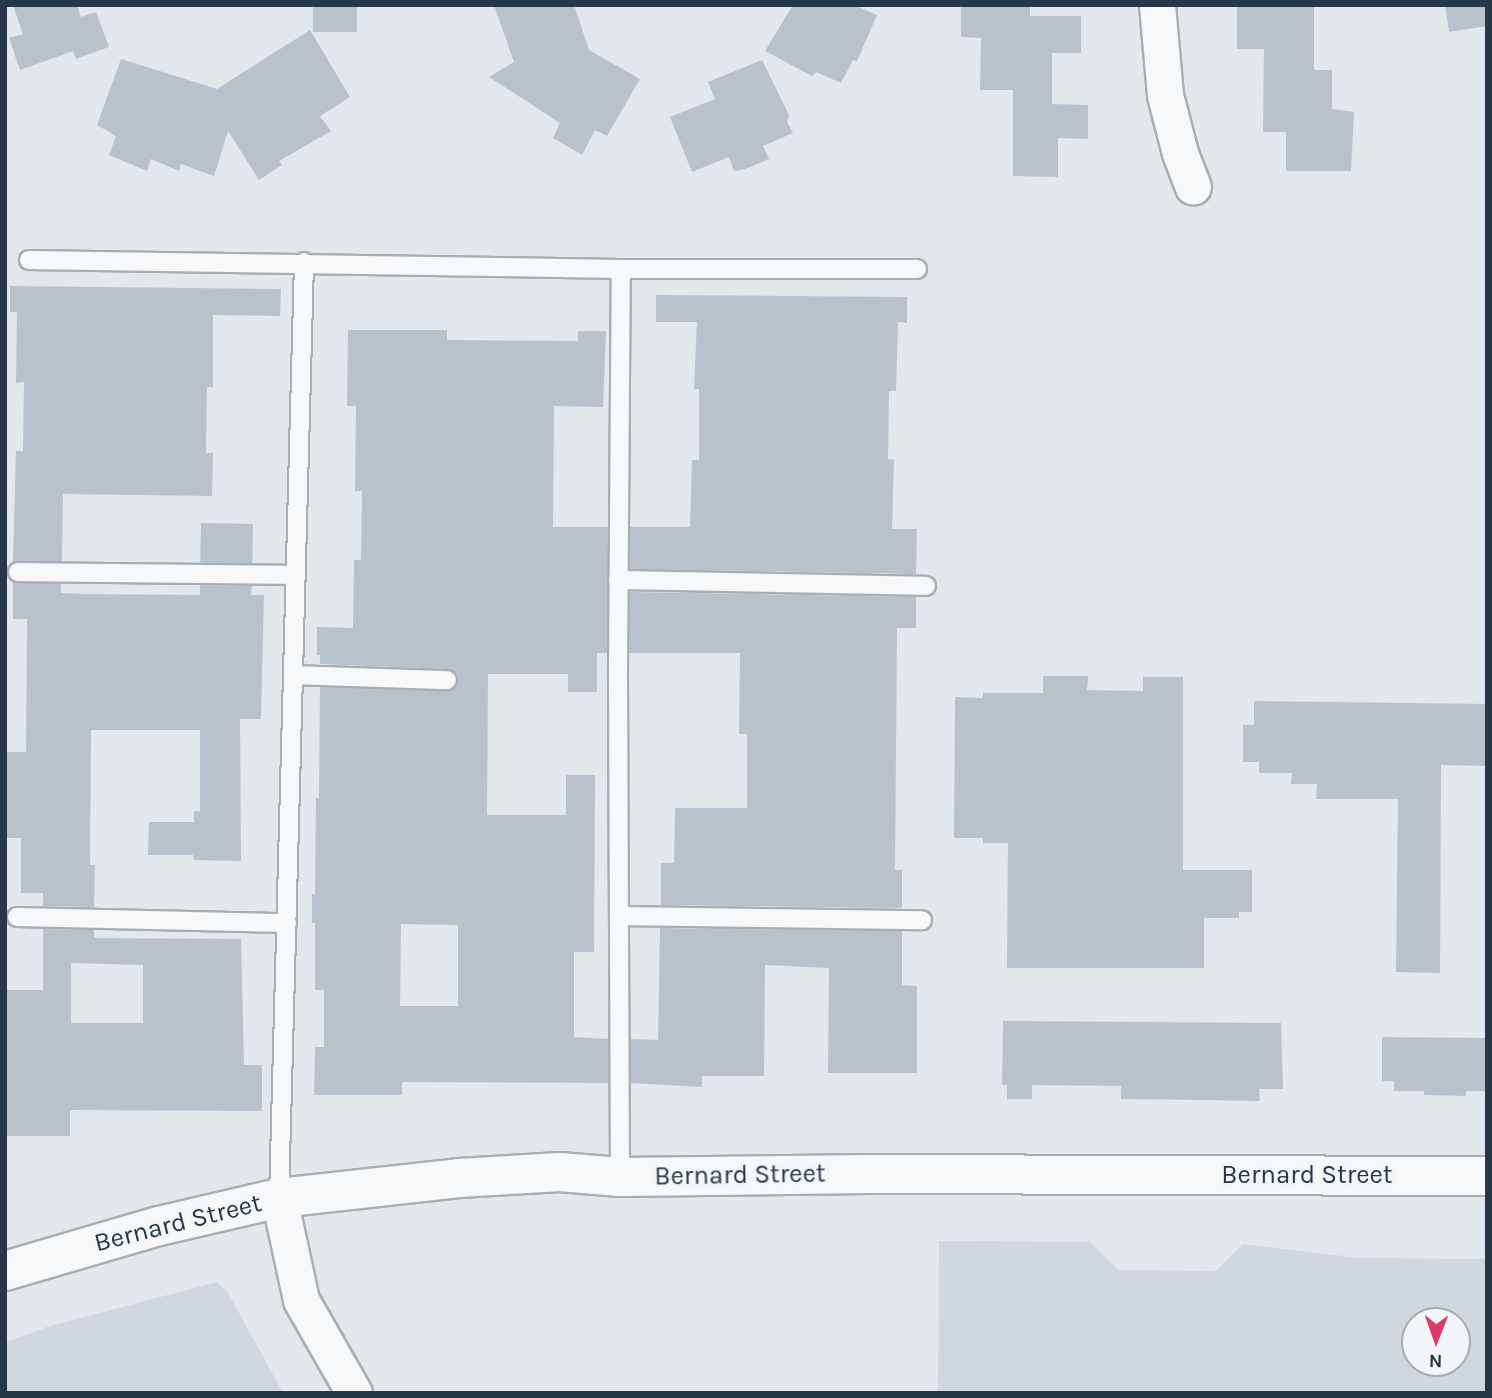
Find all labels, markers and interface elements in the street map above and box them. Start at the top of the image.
street label: Bernard Street [654,1158,826,1192]
street label: Bernard Street [1221,1159,1393,1191]
street label: Bernard Street [91,1187,265,1259]
north arrow [1401,1307,1471,1377]
text: N [1429,1350,1443,1372]

